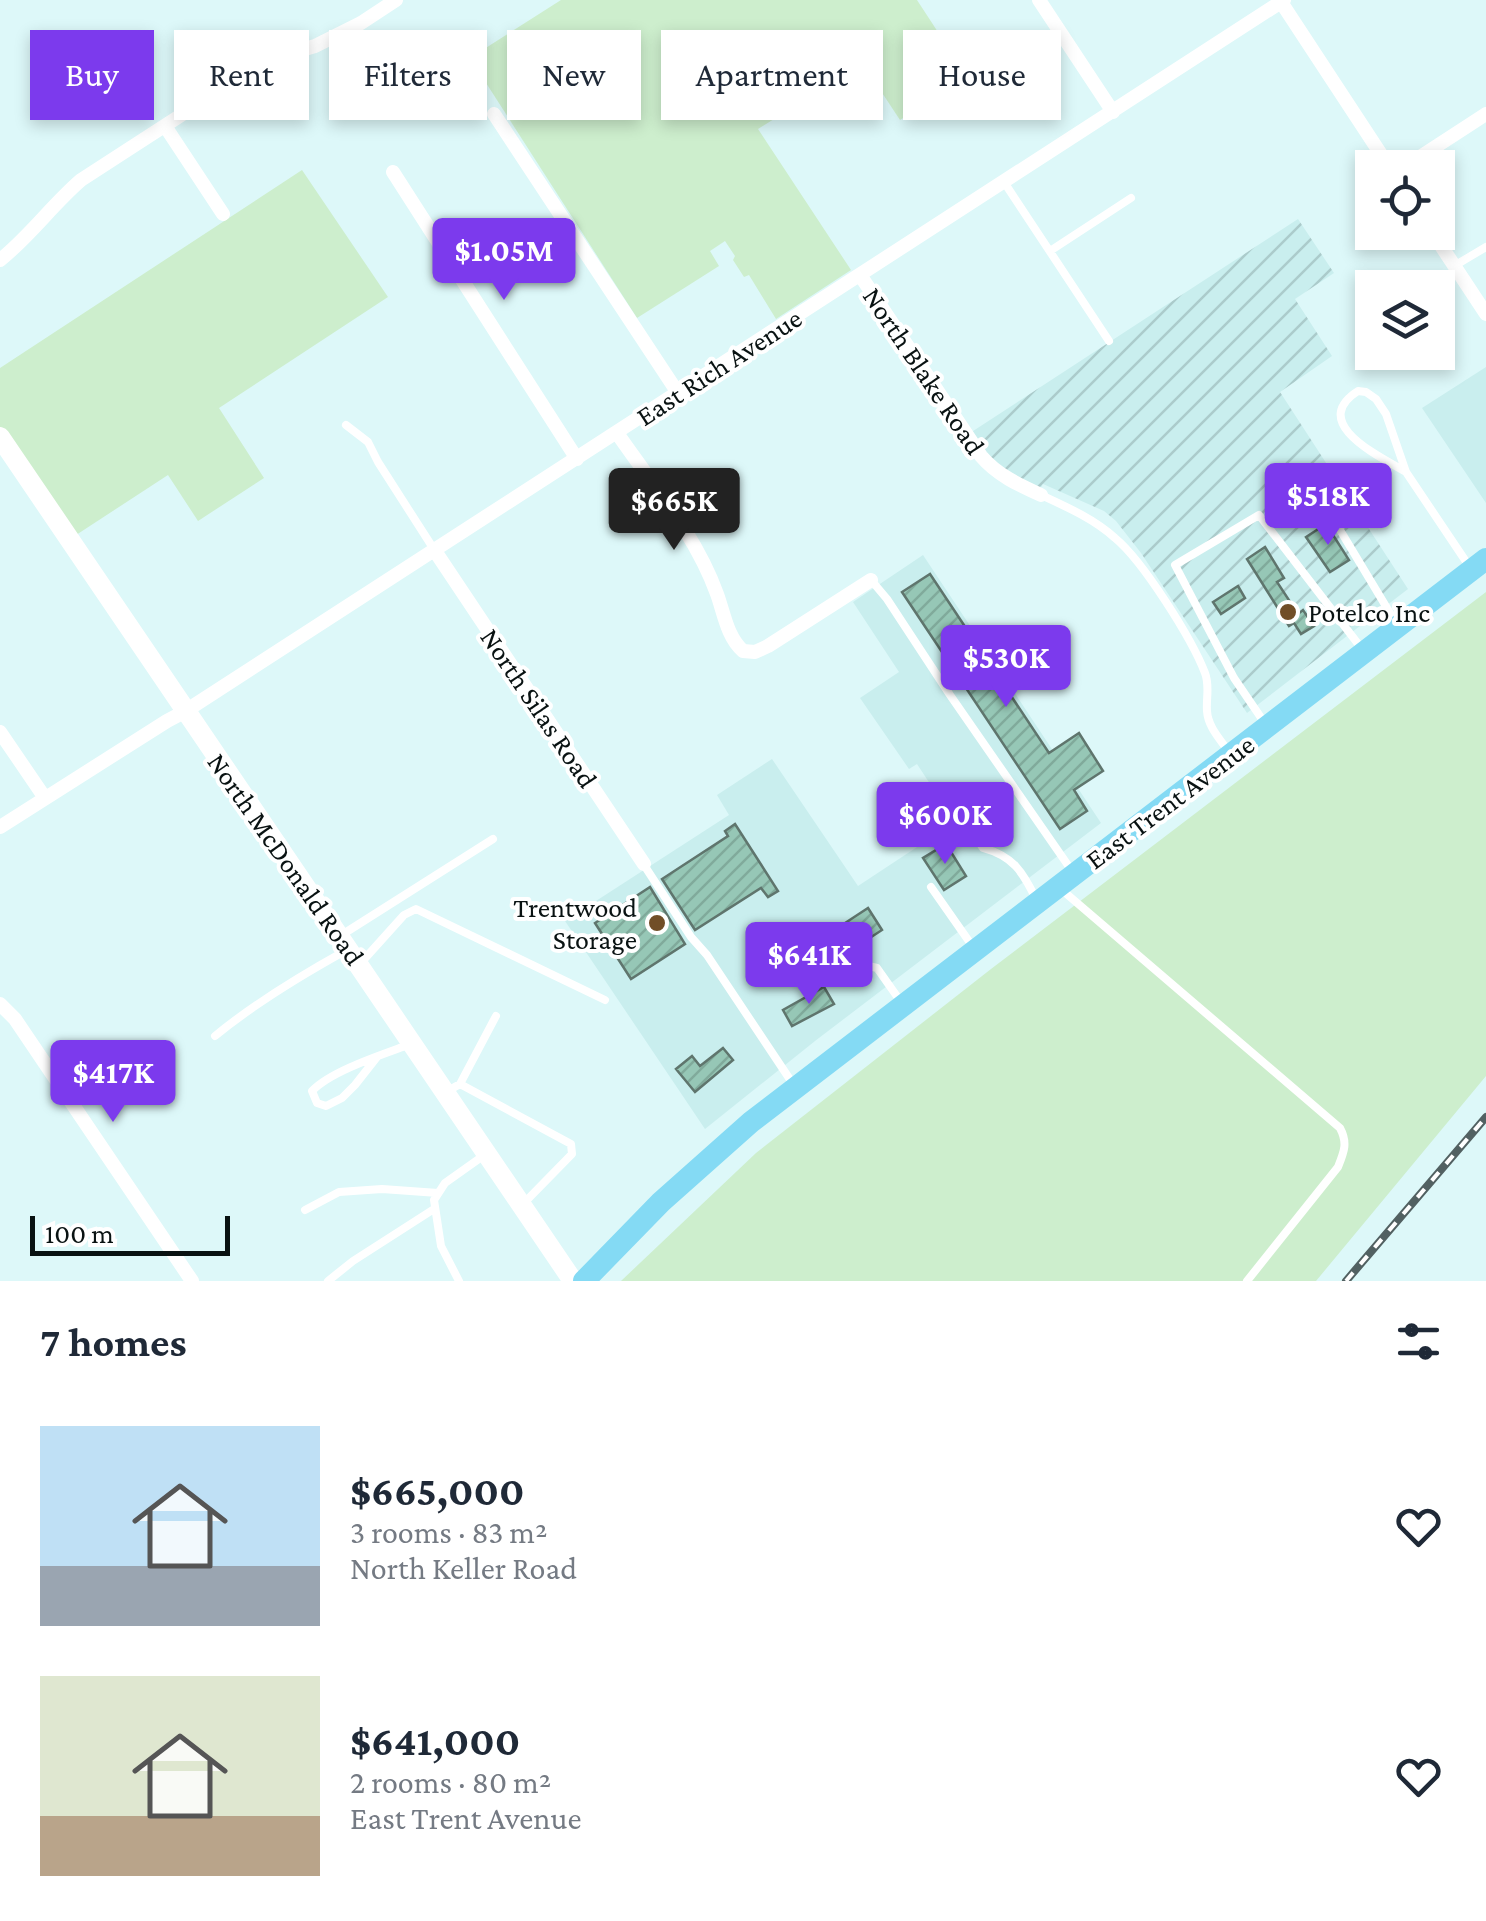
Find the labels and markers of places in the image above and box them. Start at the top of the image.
pin: $1.05M [423,218,585,303]
pin: $518K [1258,463,1398,548]
pin: $665K [604,468,744,553]
place label: Potelco Inc [1308,597,1430,628]
marker: Potelco Inc [1277,601,1299,623]
pin: $530K [936,625,1076,710]
pin: $600K [875,782,1015,867]
place label: Trentwood Storage [513,892,637,955]
marker: Trentwood Storage [646,912,668,934]
pin: $641K [739,922,879,1007]
pin: $417K [43,1040,183,1125]

